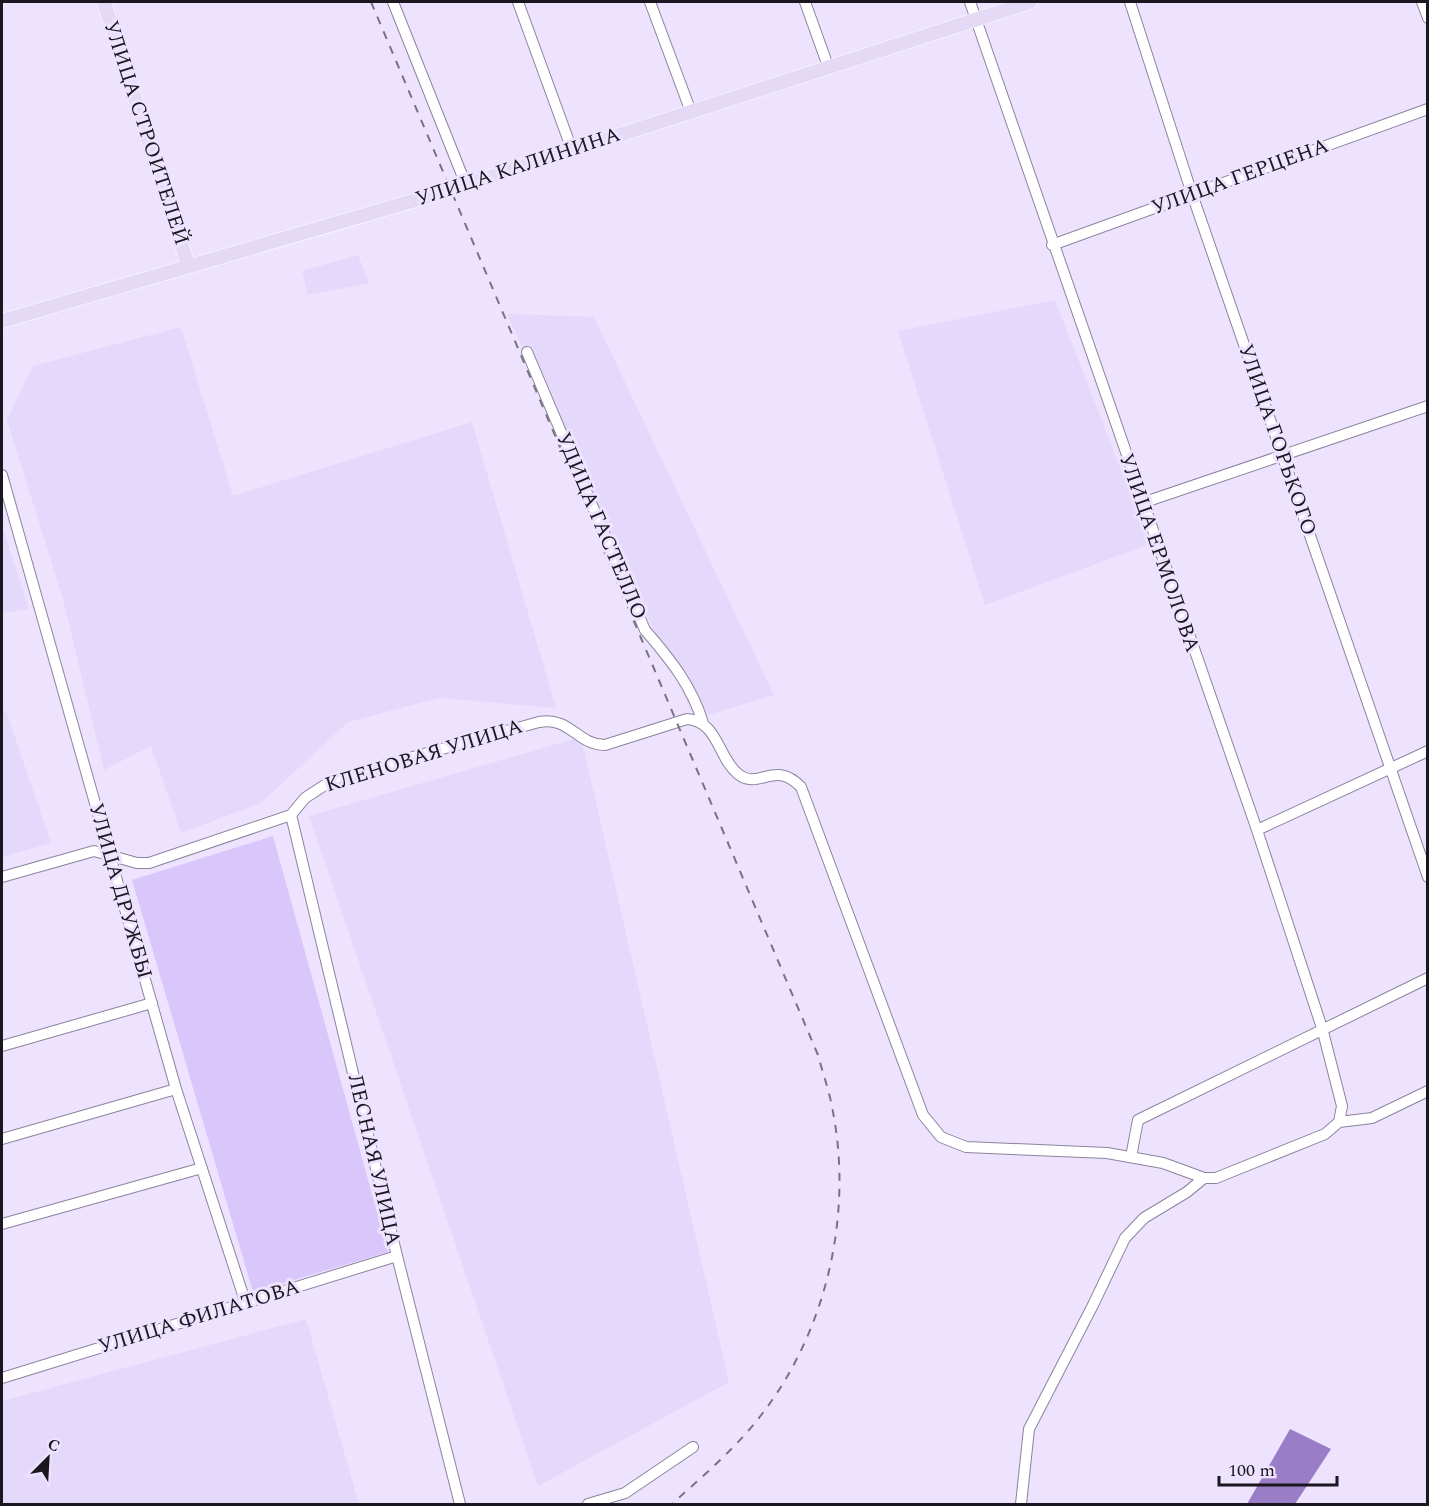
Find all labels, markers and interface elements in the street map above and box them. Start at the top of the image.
street label: УЛИЦА СТРОИТЕЛЕЙ [95,17,197,249]
street label: УЛИЦА КАЛИНИНА [411,119,625,215]
street label: УЛИЦА ГЕРЦЕНА [1147,130,1333,224]
street label: УЛИЦА ГОРЬКОГО [1229,340,1325,540]
street label: УДИЦА ГАСТЕЛЛО [547,427,655,625]
street label: УЛИЦА ЕРМОЛОВА [1110,449,1208,657]
street label: КЛЕНОВАЯ УЛИЦА [321,711,527,801]
street label: УЛИЦА ДРУЖБЫ [80,799,160,983]
street label: ЛЕСНАЯ УЛИЦА [339,1071,409,1249]
street label: УЛИЦА ФИЛАТОВА [94,1271,304,1363]
north arrow [18,1428,78,1488]
text: С [44,1432,64,1458]
scale bar [1219,1449,1338,1487]
text: 100 m [1228,1457,1275,1484]

